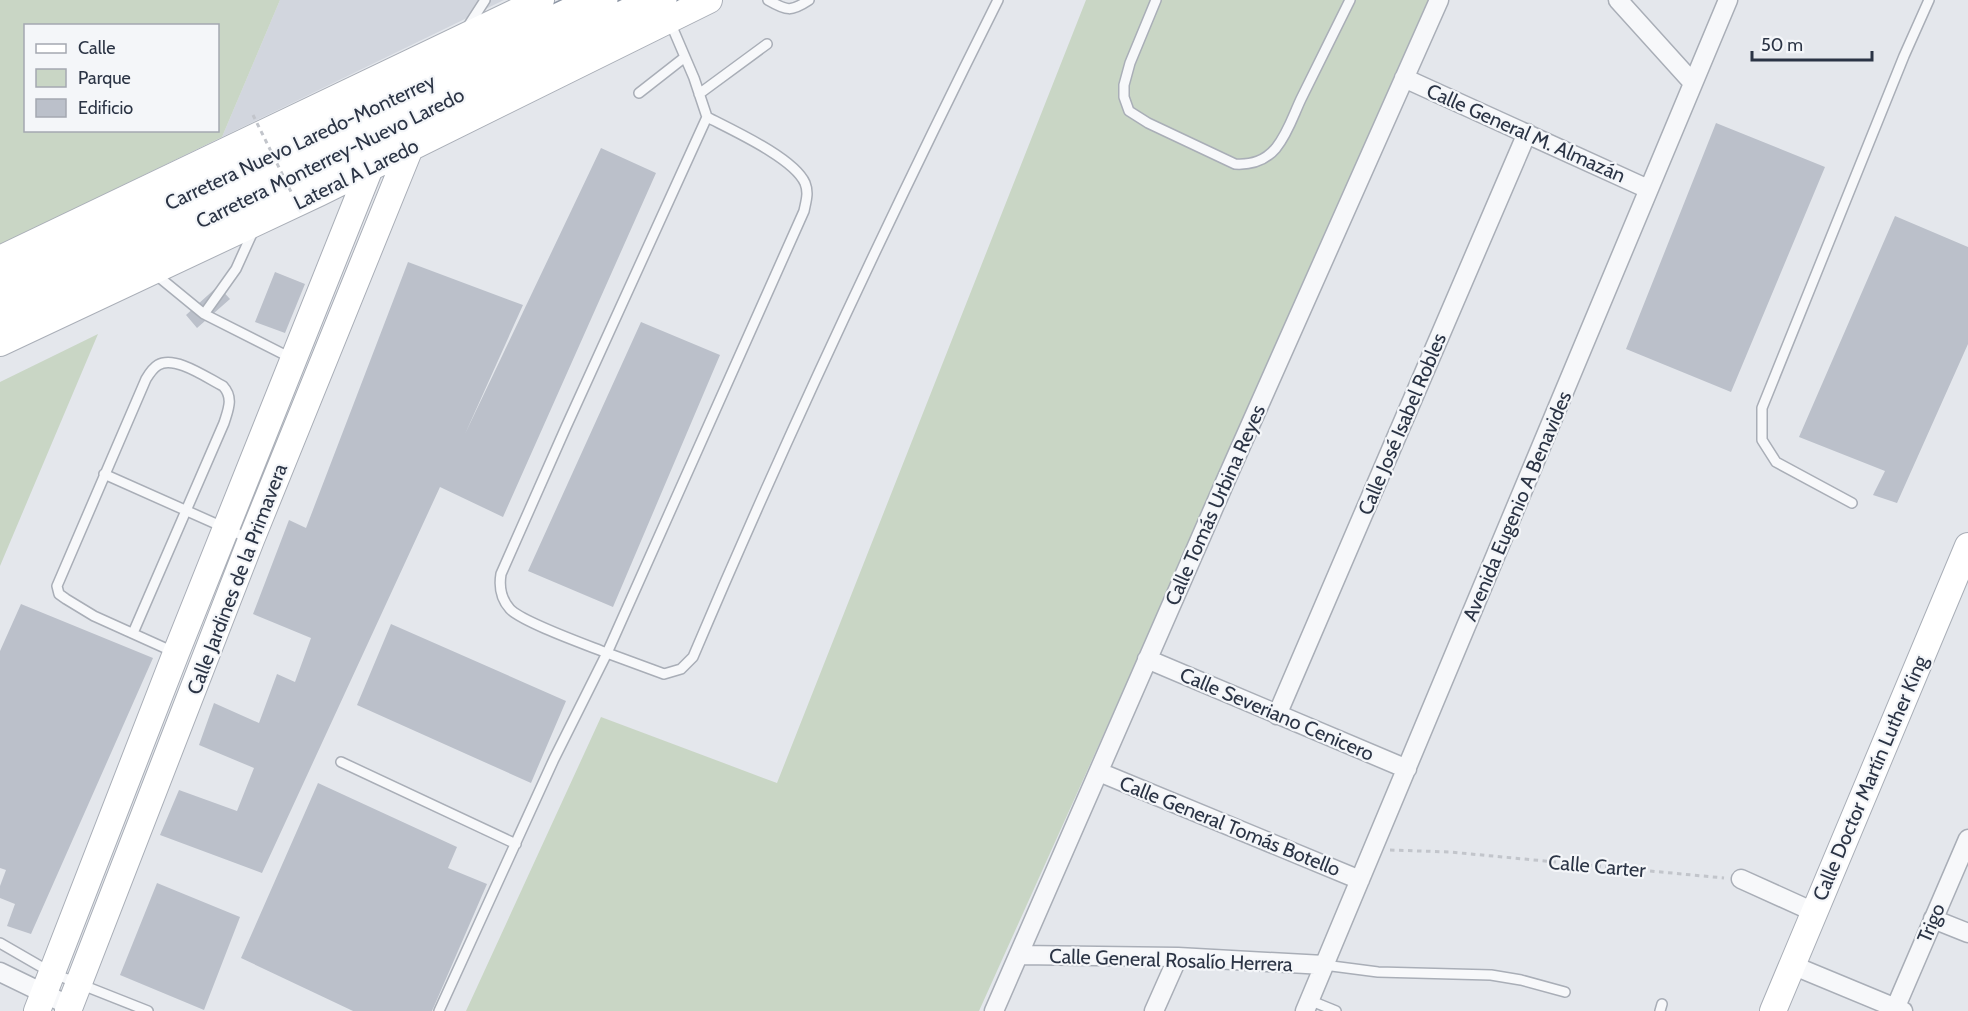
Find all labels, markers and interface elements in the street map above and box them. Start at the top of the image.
legend [24,24,219,132]
scale bar [1752,24,1872,62]
text: 50 m [1761,34,1803,56]
text: Calle [78,37,115,59]
text: Parque [78,67,131,89]
street label: Carretera Nuevo Laredo-Monterrey [161,69,439,215]
street label: Calle General M. Almazán [1423,78,1629,188]
street label: Carretera Monterrey-Nuevo Laredo [192,82,468,234]
text: Edificio [78,97,133,119]
street label: Lateral A Laredo [290,133,422,215]
street label: Calle José Isabel Robles [1353,330,1451,518]
street label: Avenida Eugenio A Benavides [1458,387,1576,625]
street label: Calle Tomás Urbina Reyes [1160,401,1270,609]
street label: Calle Jardines de la Primavera [182,460,292,698]
street label: Calle Doctor Martín Luther King [1807,651,1933,904]
street label: Calle Severiano Cenicero [1176,662,1378,766]
street label: Calle General Tomás Botello [1116,771,1344,881]
street label: Calle Carter [1547,850,1647,882]
street label: Trigo [1912,900,1950,946]
street label: Calle General Rosalío Herrera [1049,944,1293,976]

